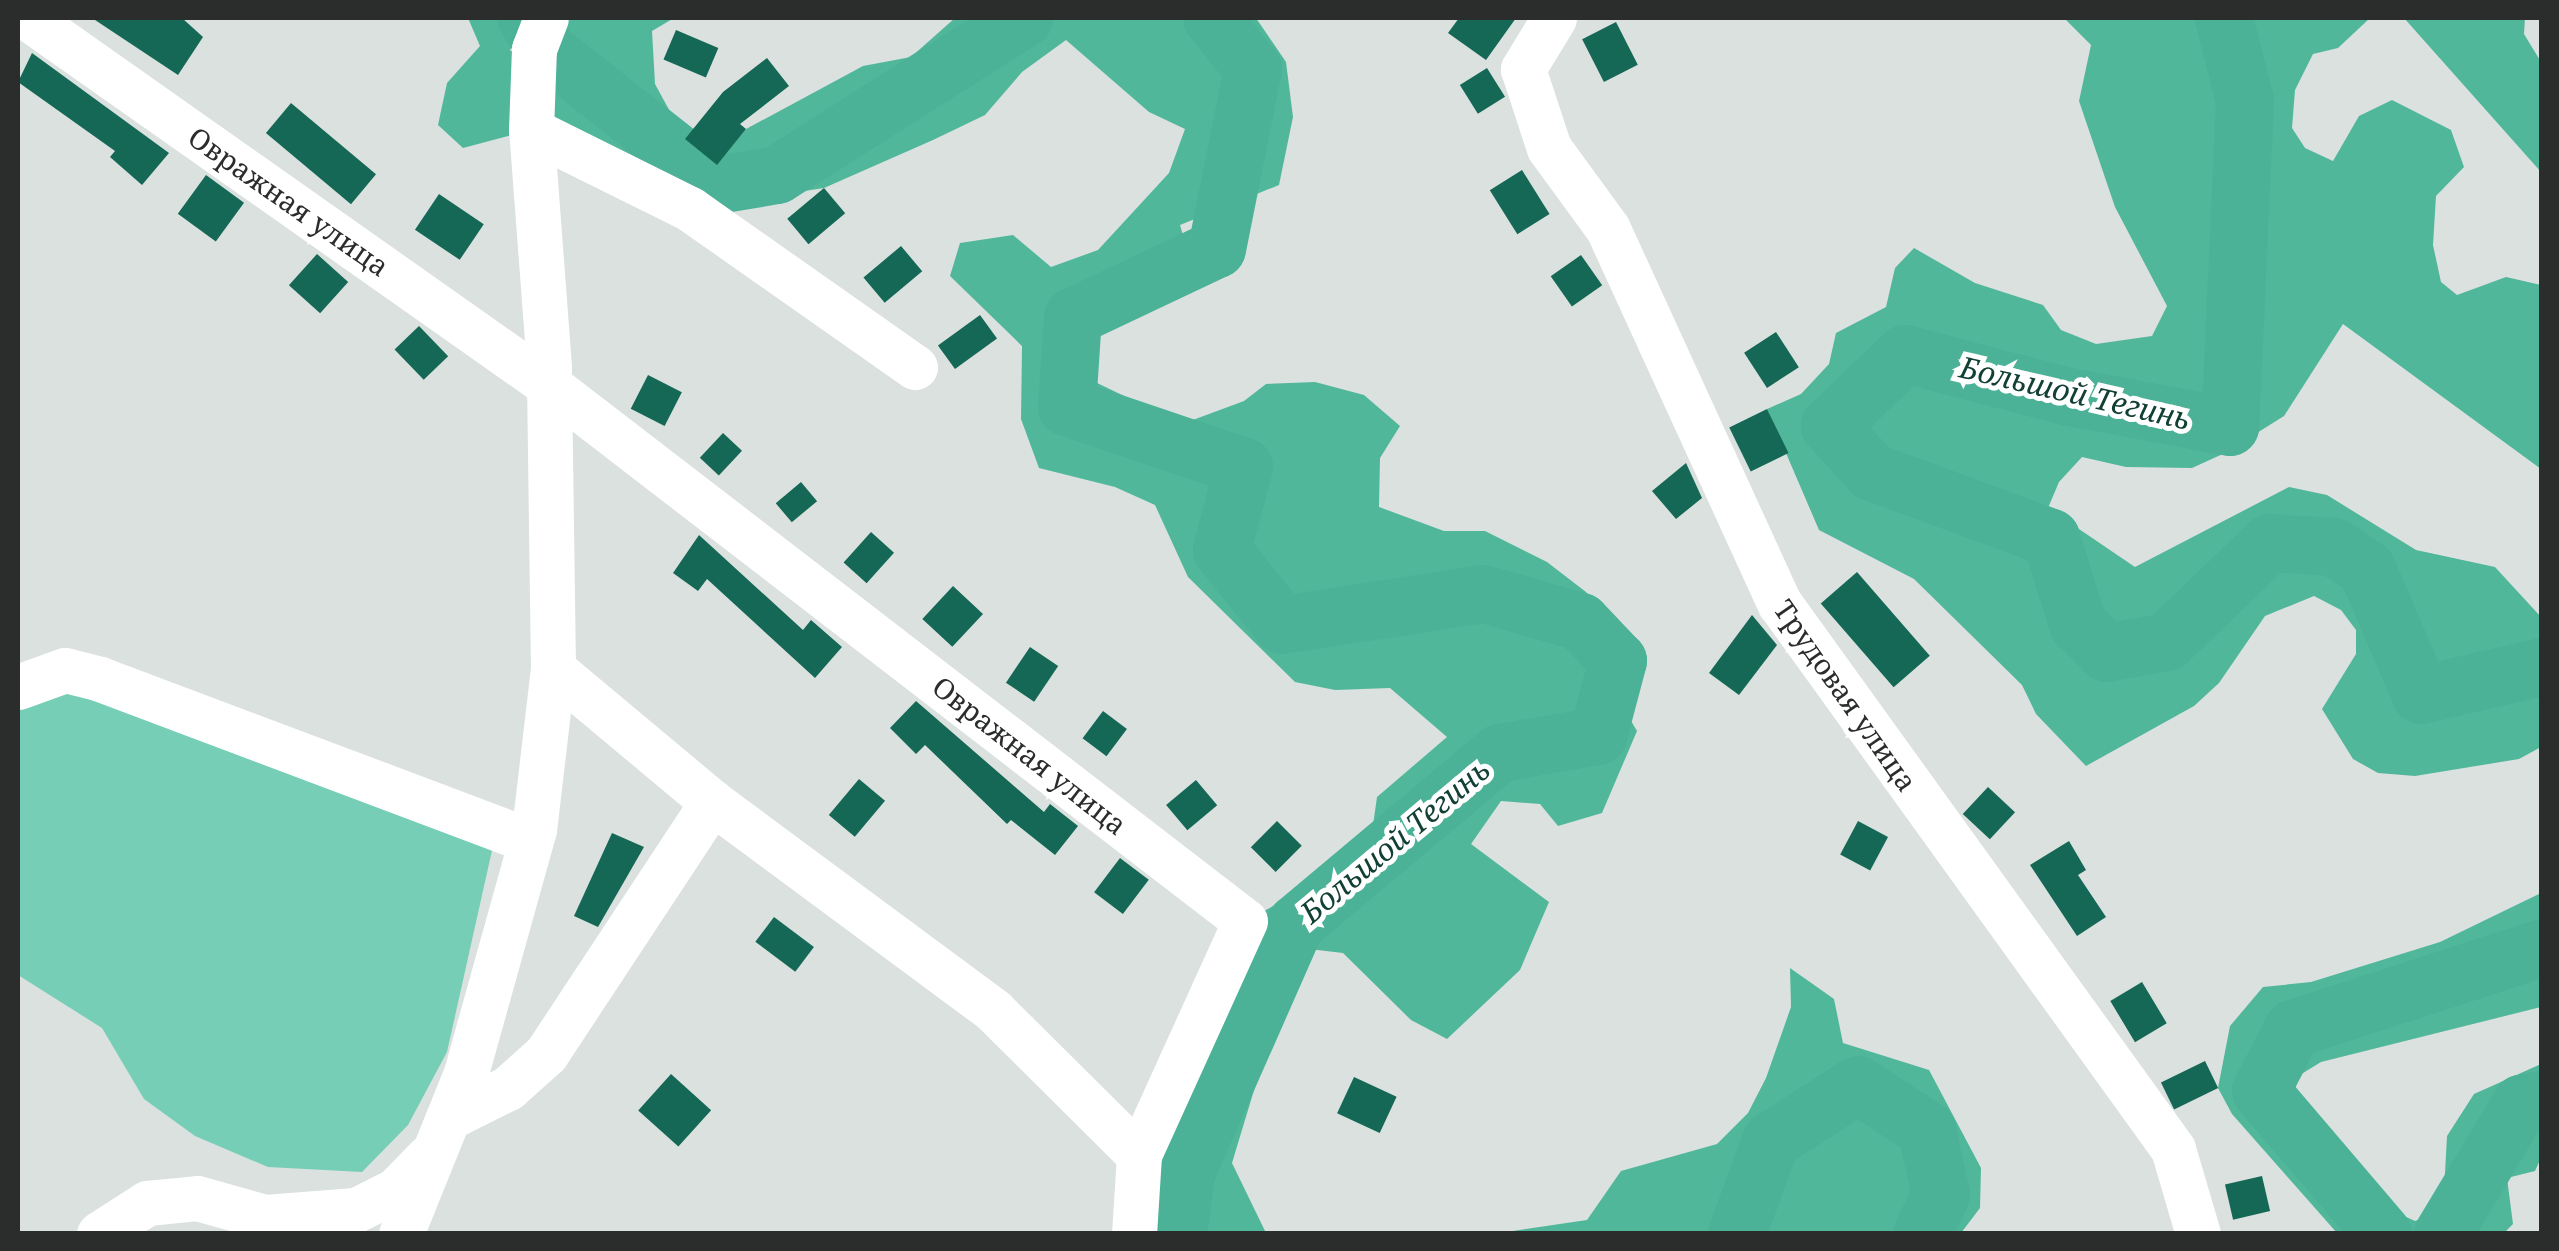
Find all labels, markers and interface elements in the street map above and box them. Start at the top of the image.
street label: Овражная улица [182,119,396,283]
water label: Большой Тегинь [1956,349,2194,437]
street label: Трудовая улица [1767,593,1925,797]
street label: Овражная улица [926,669,1134,841]
water label: Большой Тегинь [1293,751,1497,931]

